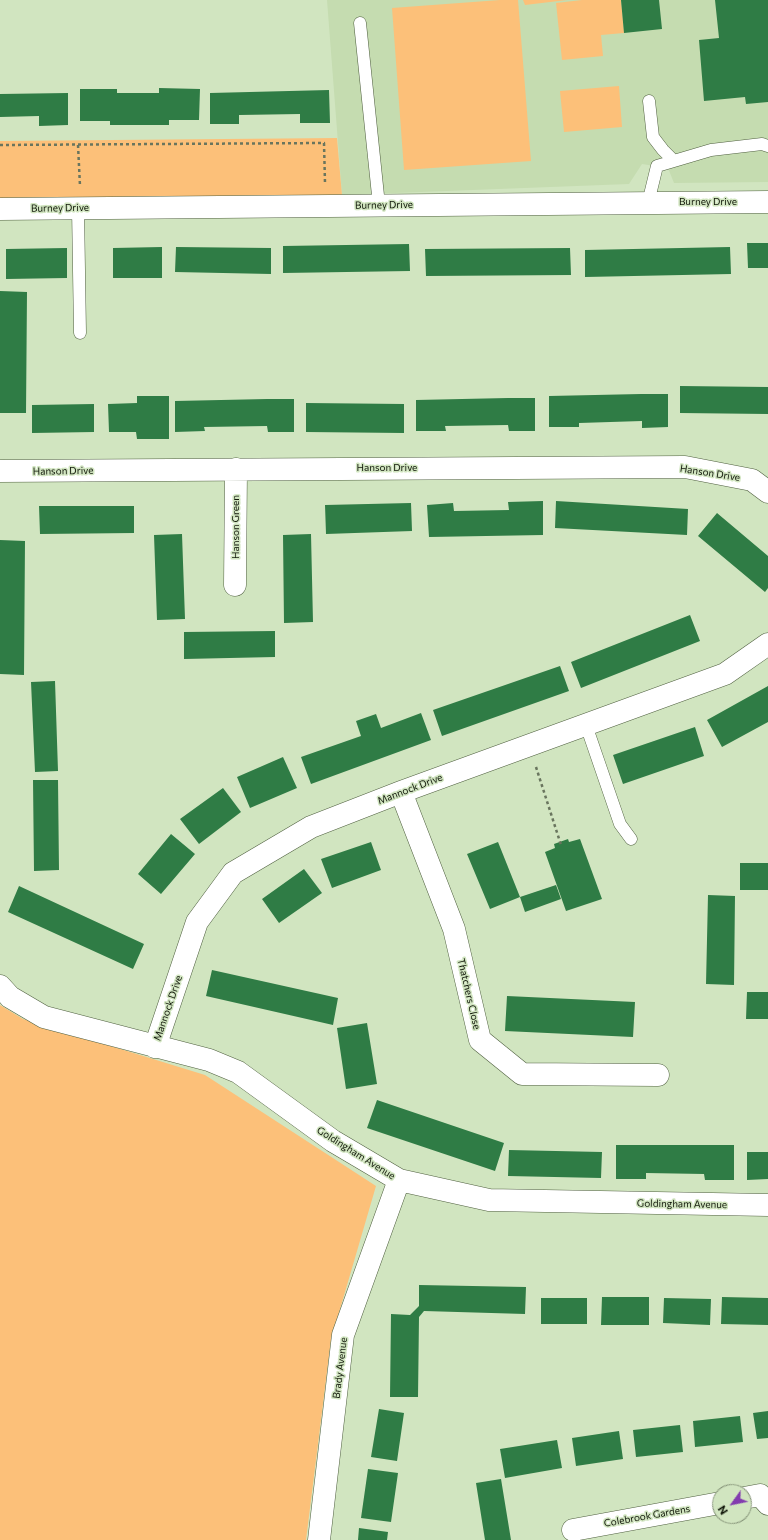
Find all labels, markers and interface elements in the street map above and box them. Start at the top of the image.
street label: Burney Drive [679,196,737,208]
street label: Burney Drive [355,198,413,212]
street label: Burney Drive [31,201,89,215]
street label: Hanson Drive [357,462,417,474]
street label: Hanson Drive [679,462,741,484]
street label: Hanson Drive [33,464,93,478]
street label: Hanson Green [230,495,242,559]
street label: Mannock Drive [376,771,444,807]
street label: Thatchers Close [455,957,483,1031]
street label: Mannock Drive [151,974,185,1042]
street label: Goldingham Avenue [315,1124,397,1182]
street label: Goldingham Avenue [637,1197,727,1211]
street label: Brady Avenue [330,1337,350,1399]
north arrow [712,1484,752,1524]
street label: Colebrook Gardens [603,1503,691,1529]
text: N [715,1503,730,1517]

